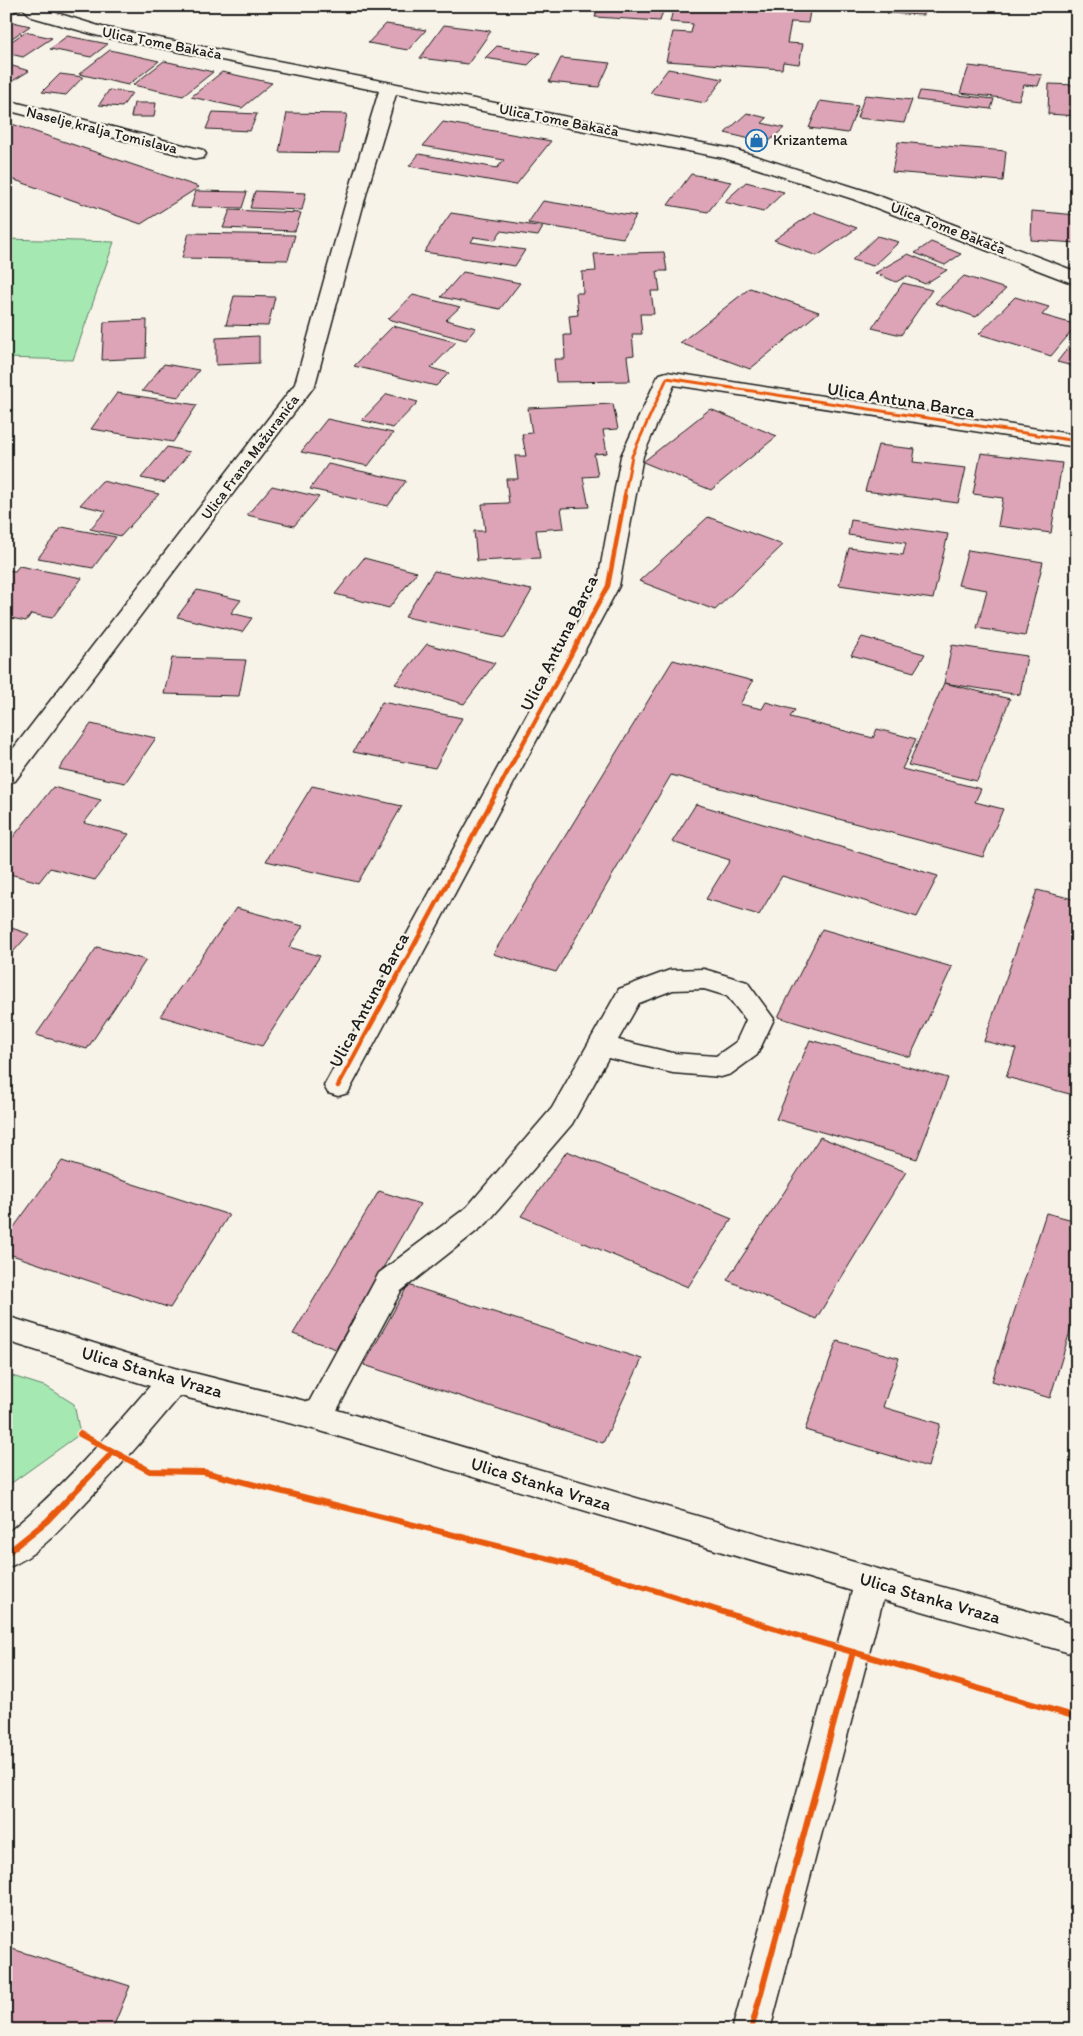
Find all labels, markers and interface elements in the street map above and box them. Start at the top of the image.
street label: Ulica Tome Bakača [100,23,224,64]
street label: Ulica Tome Bakača [497,100,621,141]
street label: Naselje kralja Tomislava [24,102,180,158]
shop icon: Krizantema [745,128,769,152]
place label: Krizantema [773,131,848,149]
street label: Ulica Tome Bakača [888,198,1008,258]
street label: Ulica Antuna Barca [825,377,977,423]
street label: Ulica Frana Mažuranića [197,391,303,523]
street label: Ulica Antuna Barca [515,571,603,715]
street label: Ulica Antuna Barca [324,928,414,1071]
street label: Ulica Stanka Vraza [79,1341,226,1403]
street label: Ulica Stanka Vraza [468,1452,615,1516]
street label: Ulica Stanka Vraza [857,1567,1004,1629]

